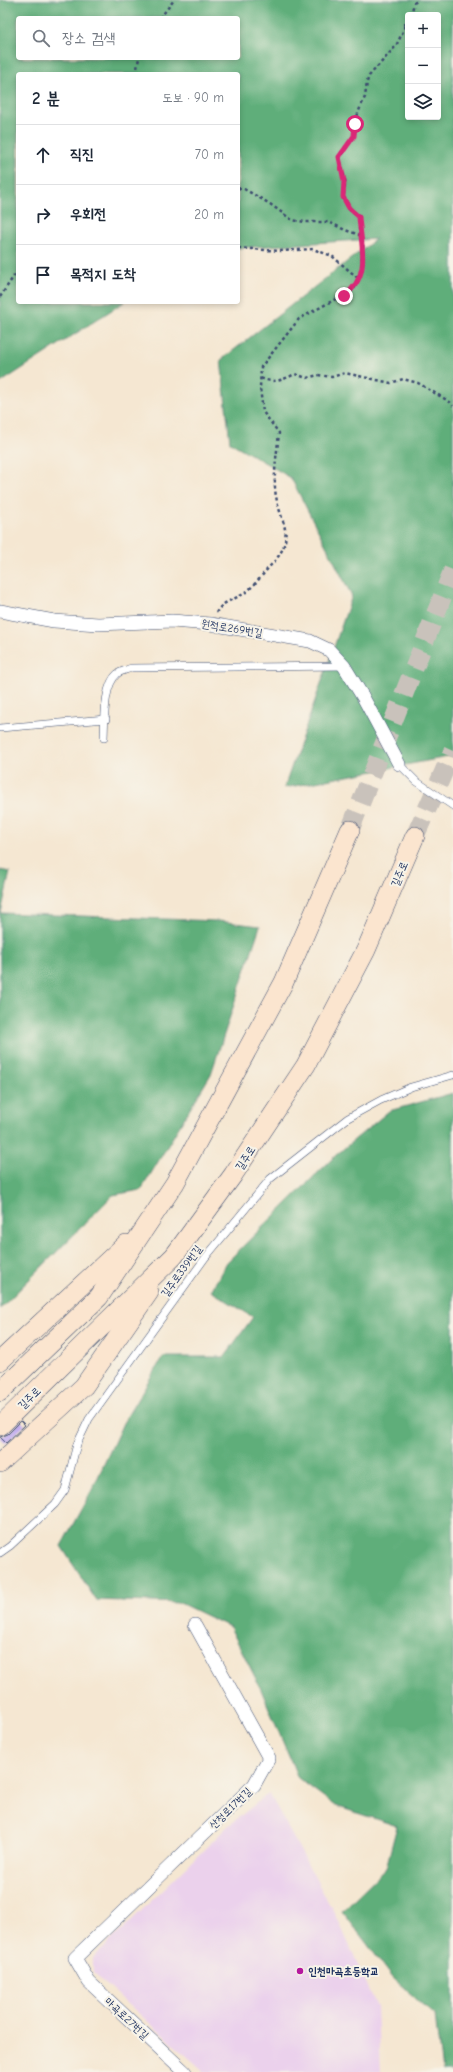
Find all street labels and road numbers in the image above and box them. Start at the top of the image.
street label: 원적로269번길 [200,617,264,640]
street label: 길주로 [388,859,411,889]
street label: 길주로 [233,1143,258,1173]
street label: 길주로339번길 [158,1243,205,1300]
street label: 길주로 [15,1384,44,1412]
street label: 산청로17번길 [206,1785,254,1832]
street label: 마곡로27번길 [102,1995,151,2042]

